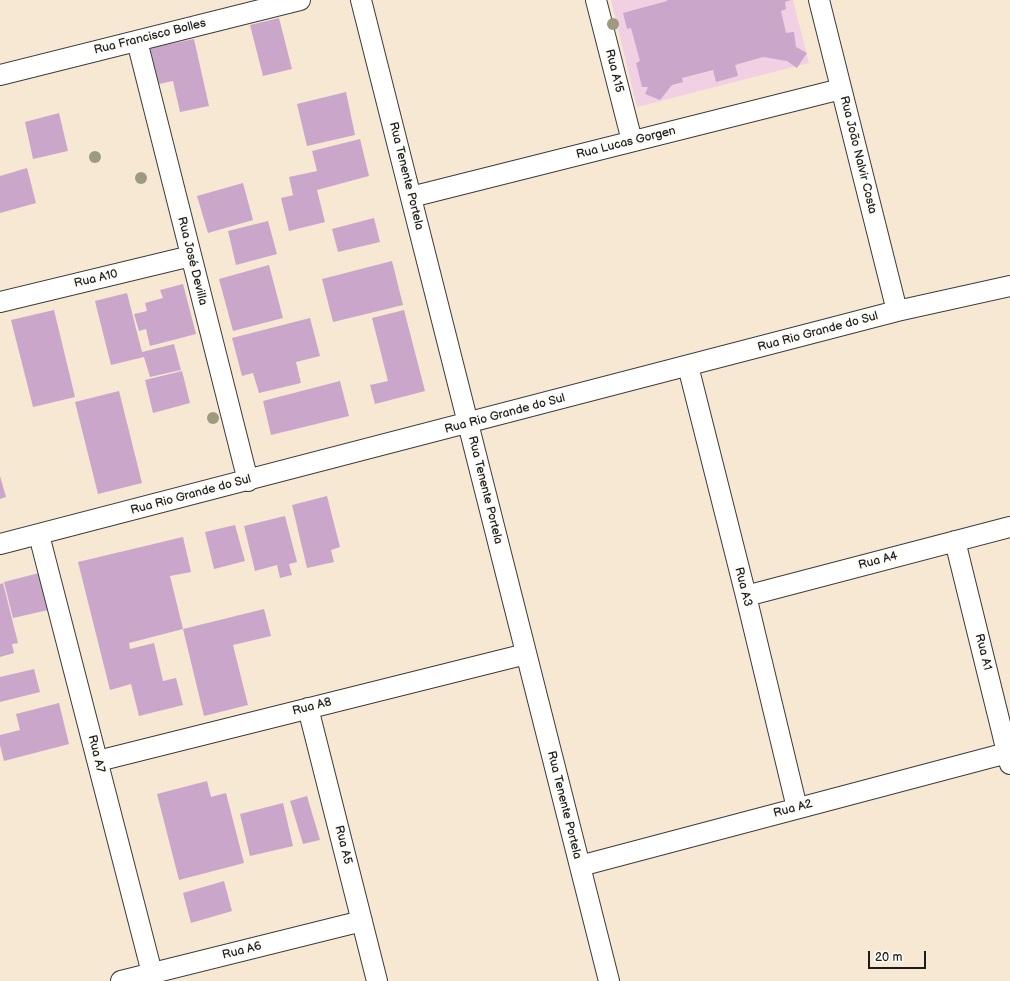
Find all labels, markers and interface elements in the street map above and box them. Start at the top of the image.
street label: Rua Francisco Bolles [92,16,208,58]
street label: Rua A15 [602,48,626,94]
street label: Rua João Nalvir Costa [836,95,880,215]
street label: Rua Tenente Portela [386,120,426,232]
street label: Rua Lucas Gorgen [575,124,677,162]
street label: Rua José Devilla [174,215,210,307]
street label: Rua A10 [73,267,119,291]
street label: Rua Rio Grande do Sul [756,309,880,355]
street label: Rua Rio Grande do Sul [443,391,567,437]
street label: Rua Tenente Portela [465,434,505,546]
street label: Rua Rio Grande do Sul [129,472,253,518]
street label: Rua A4 [857,549,899,573]
street label: Rua A3 [731,566,755,608]
street label: Rua A1 [972,632,994,672]
street label: Rua A8 [291,695,333,719]
street label: Rua A7 [84,734,108,774]
street label: Rua Tenente Portela [544,749,584,861]
street label: Rua A2 [772,797,814,821]
street label: Rua A5 [331,824,355,866]
street label: Rua A6 [221,939,263,963]
scale bar [870,943,928,969]
text: 20 m [875,950,902,965]

